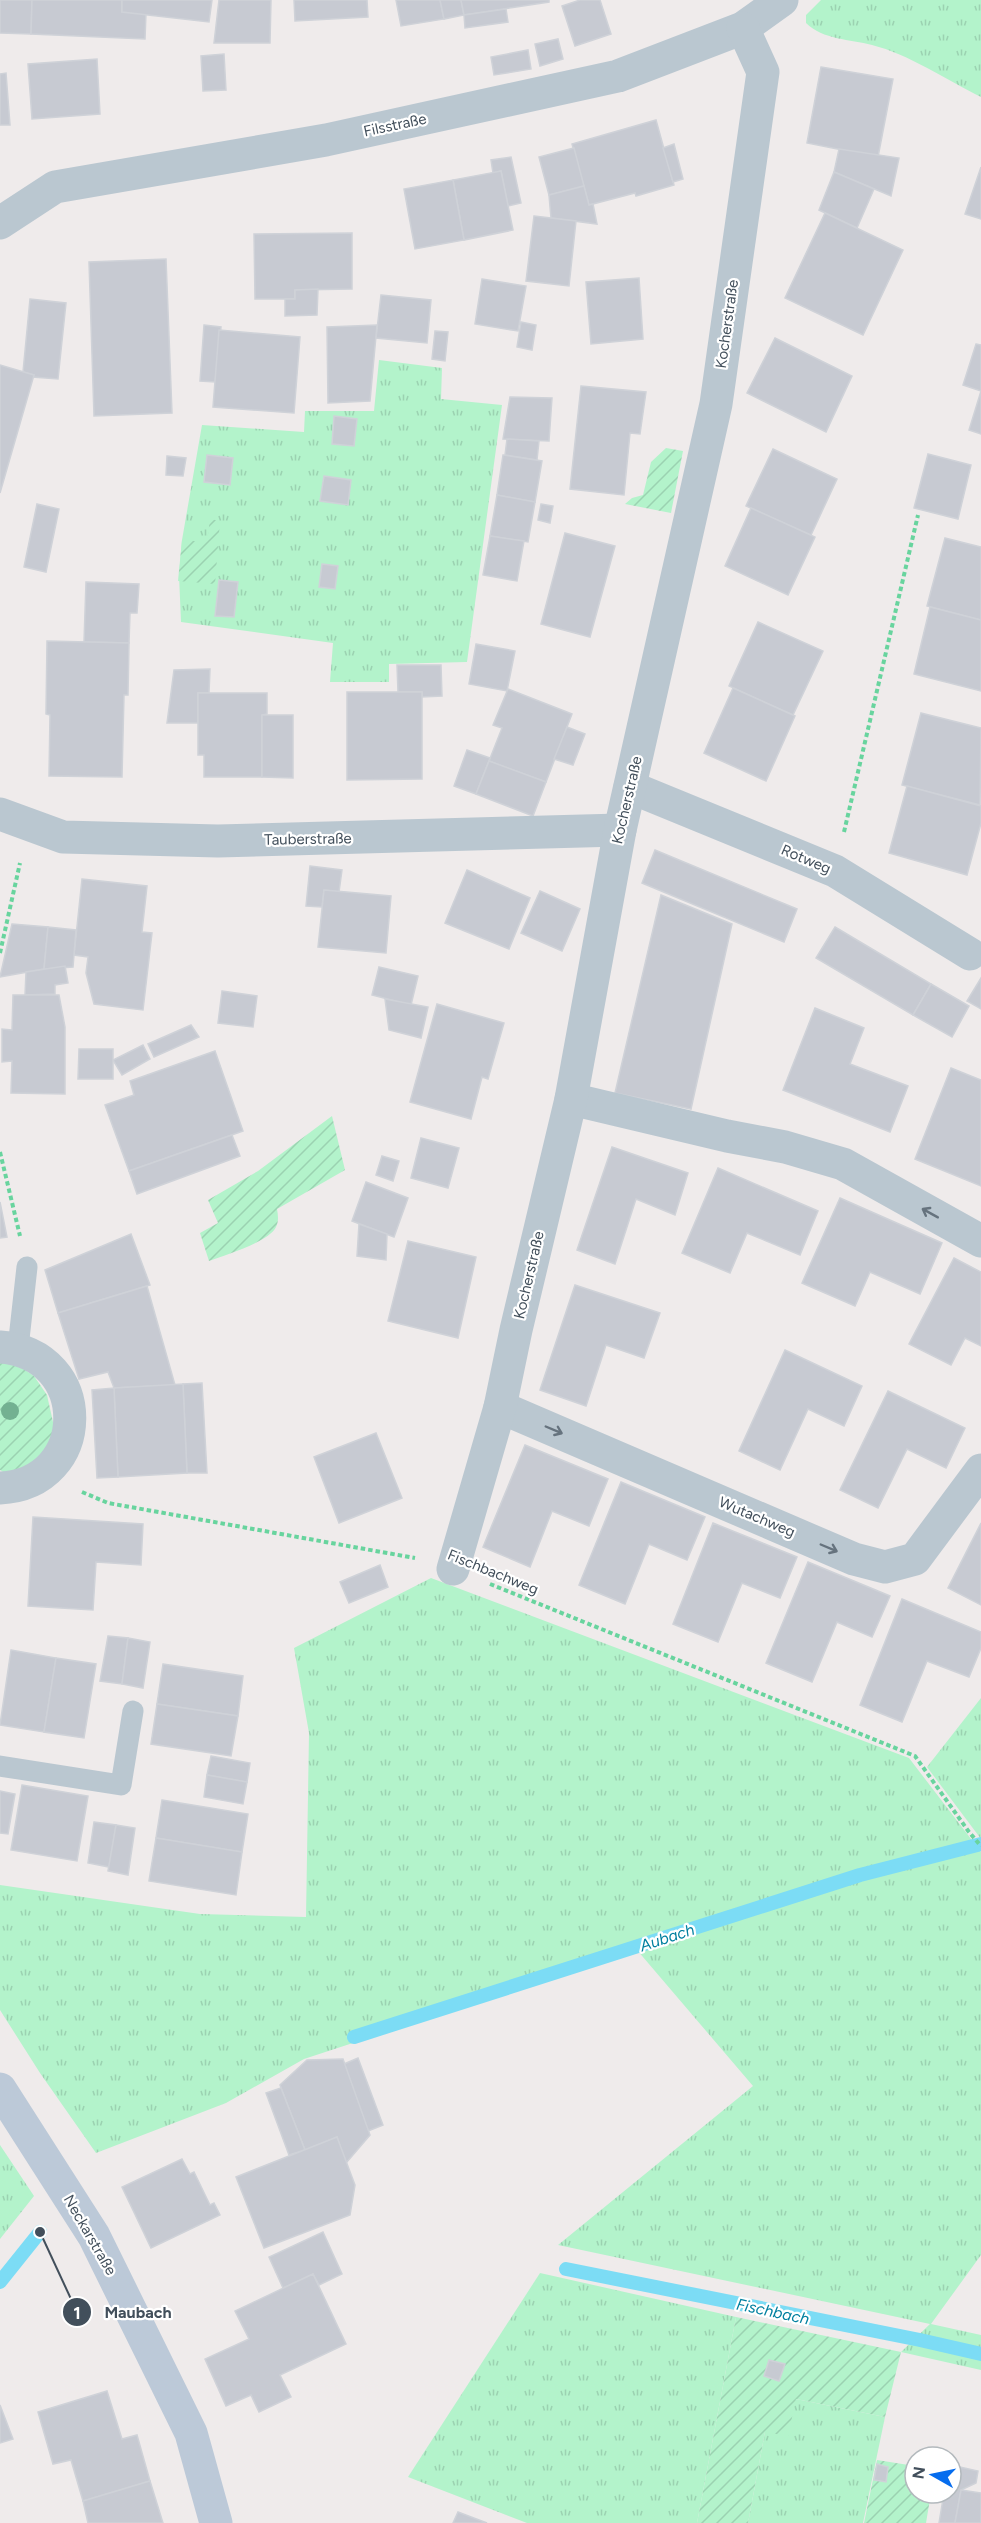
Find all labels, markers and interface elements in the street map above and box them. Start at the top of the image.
street label: Filsstraße [362,110,428,140]
street label: Kocherstraße [712,278,742,370]
street label: Kocherstraße [608,754,646,846]
street label: Tauberstraße [264,829,352,849]
street label: Rotweg [778,840,834,878]
one-way arrow [922,1206,939,1218]
street label: Kocherstraße [510,1229,548,1321]
one-way arrow [544,1425,562,1437]
street label: Wutachweg [716,1493,798,1541]
one-way arrow [820,1543,838,1554]
street label: Fischbachweg [445,1546,541,1598]
water label: Aubach [637,1920,697,1956]
street label: Neckarstraße [60,2192,120,2278]
callout: Maubach [62,2295,183,2329]
water label: Fischbach [735,2295,811,2328]
text: 1 [73,2302,81,2324]
text: Maubach [104,2303,172,2322]
north arrow [903,2445,963,2505]
text: N [908,2465,929,2480]

